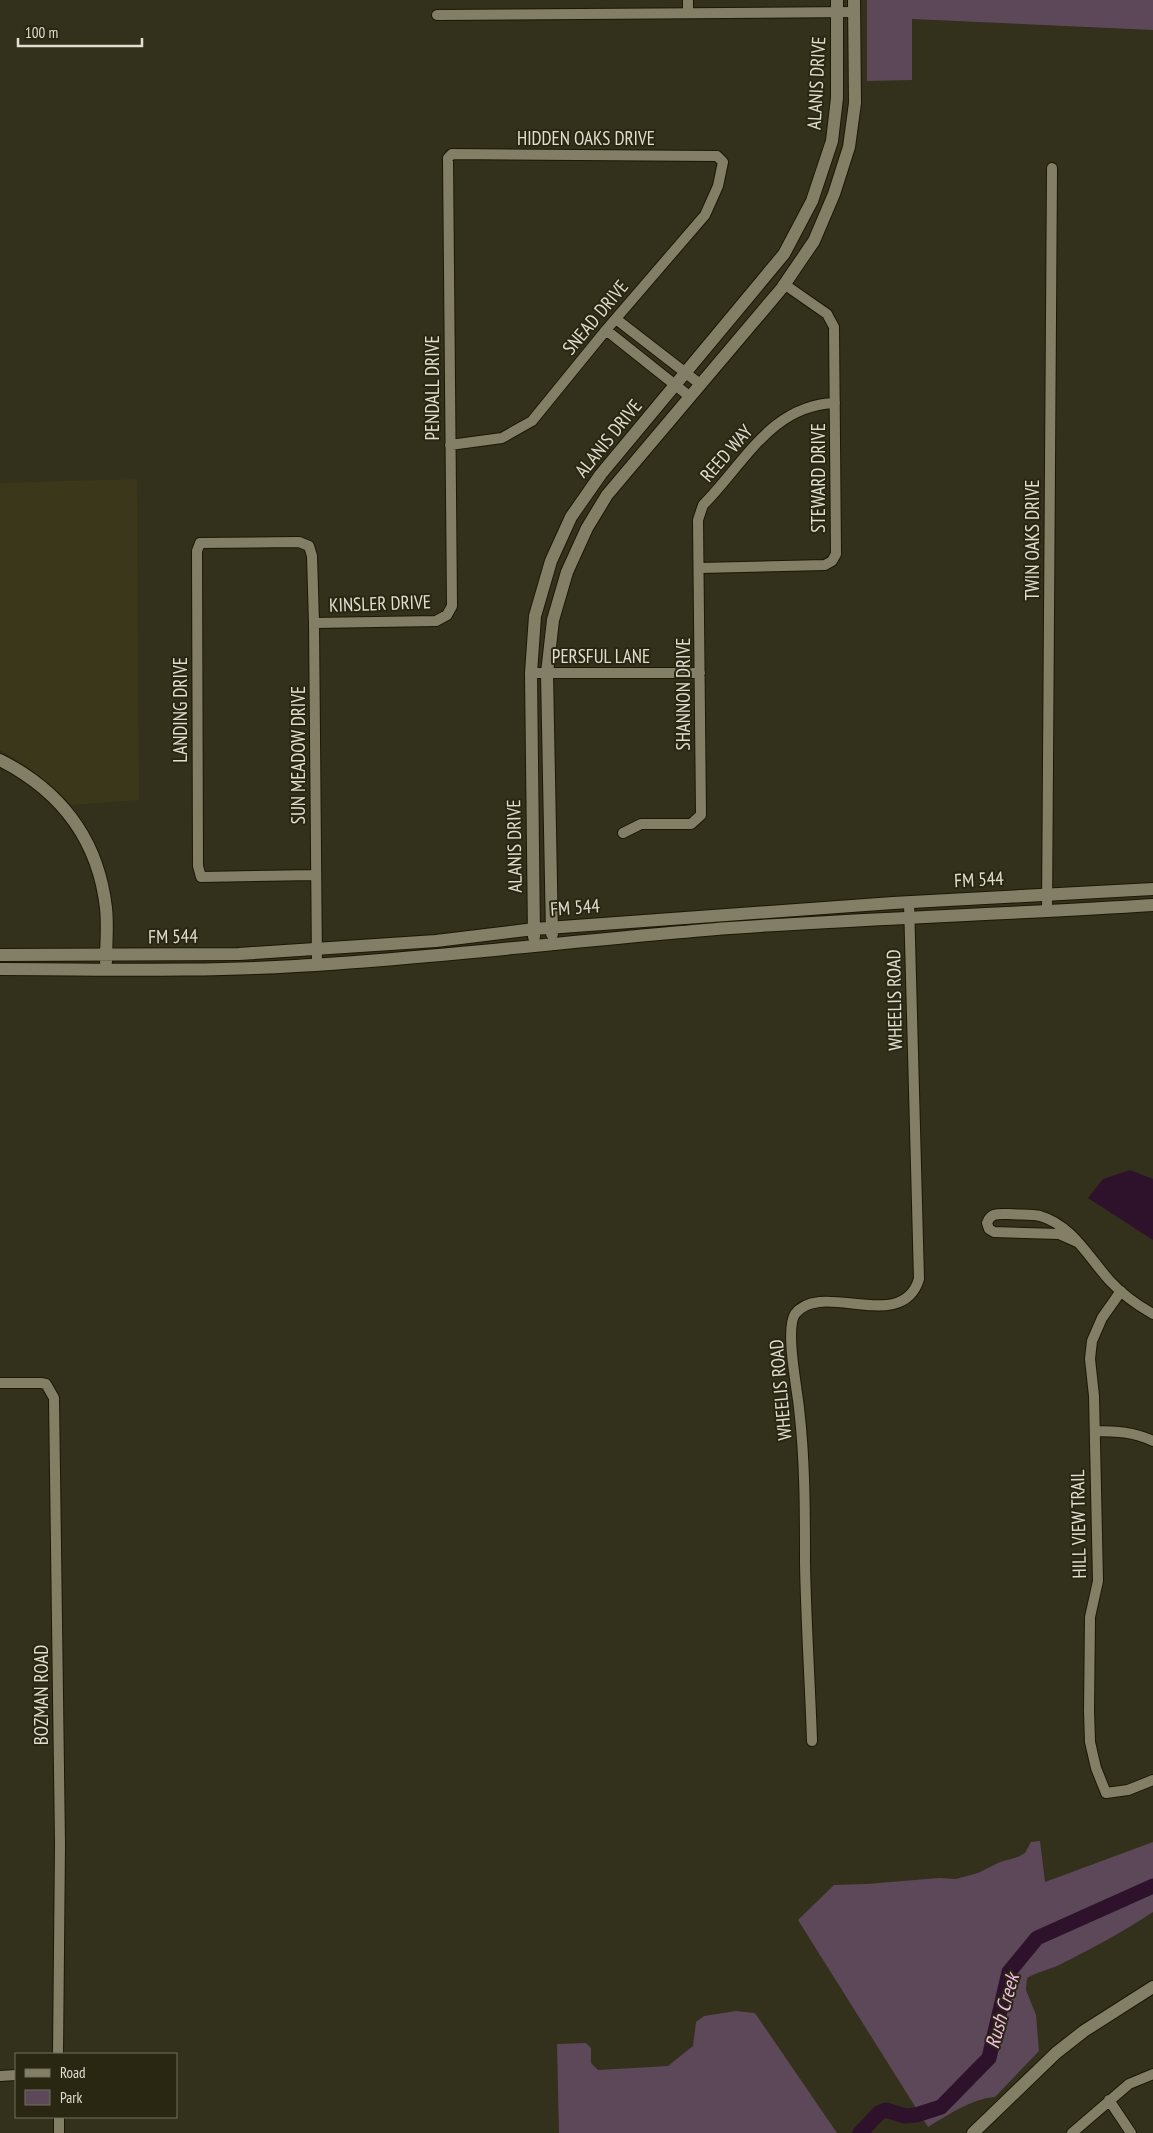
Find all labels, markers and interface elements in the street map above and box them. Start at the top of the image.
scale bar [18,15,141,47]
text: 100 m [25,23,58,42]
street label: ALANIS DRIVE [802,36,830,130]
street label: HIDDEN OAKS DRIVE [517,126,655,150]
street label: SNEAD DRIVE [557,275,633,359]
street label: PENDALL DRIVE [420,335,444,441]
street label: ALANIS DRIVE [569,394,647,482]
street label: REED WAY [695,419,758,487]
street label: STEWARD DRIVE [806,423,830,533]
street label: TWIN OAKS DRIVE [1020,480,1044,600]
street label: KINSLER DRIVE [329,589,431,617]
street label: SHANNON DRIVE [671,638,695,750]
street label: PERSFUL LANE [552,644,650,668]
street label: LANDING DRIVE [168,657,192,763]
street label: SUN MEADOW DRIVE [286,686,310,824]
street label: ALANIS DRIVE [501,799,527,893]
street label: FM 544 [954,866,1005,892]
street label: FM 544 [549,893,601,921]
street label: FM 544 [148,924,198,948]
street label: WHEELIS ROAD [881,949,907,1051]
street label: WHEELIS ROAD [764,1338,796,1442]
street label: HILL VIEW TRAIL [1065,1469,1091,1579]
street label: BOZMAN ROAD [29,1645,53,1745]
water label: Rush Creek [979,1968,1026,2051]
legend [15,2053,178,2118]
text: Road [60,2063,86,2082]
text: Park [60,2088,82,2107]

